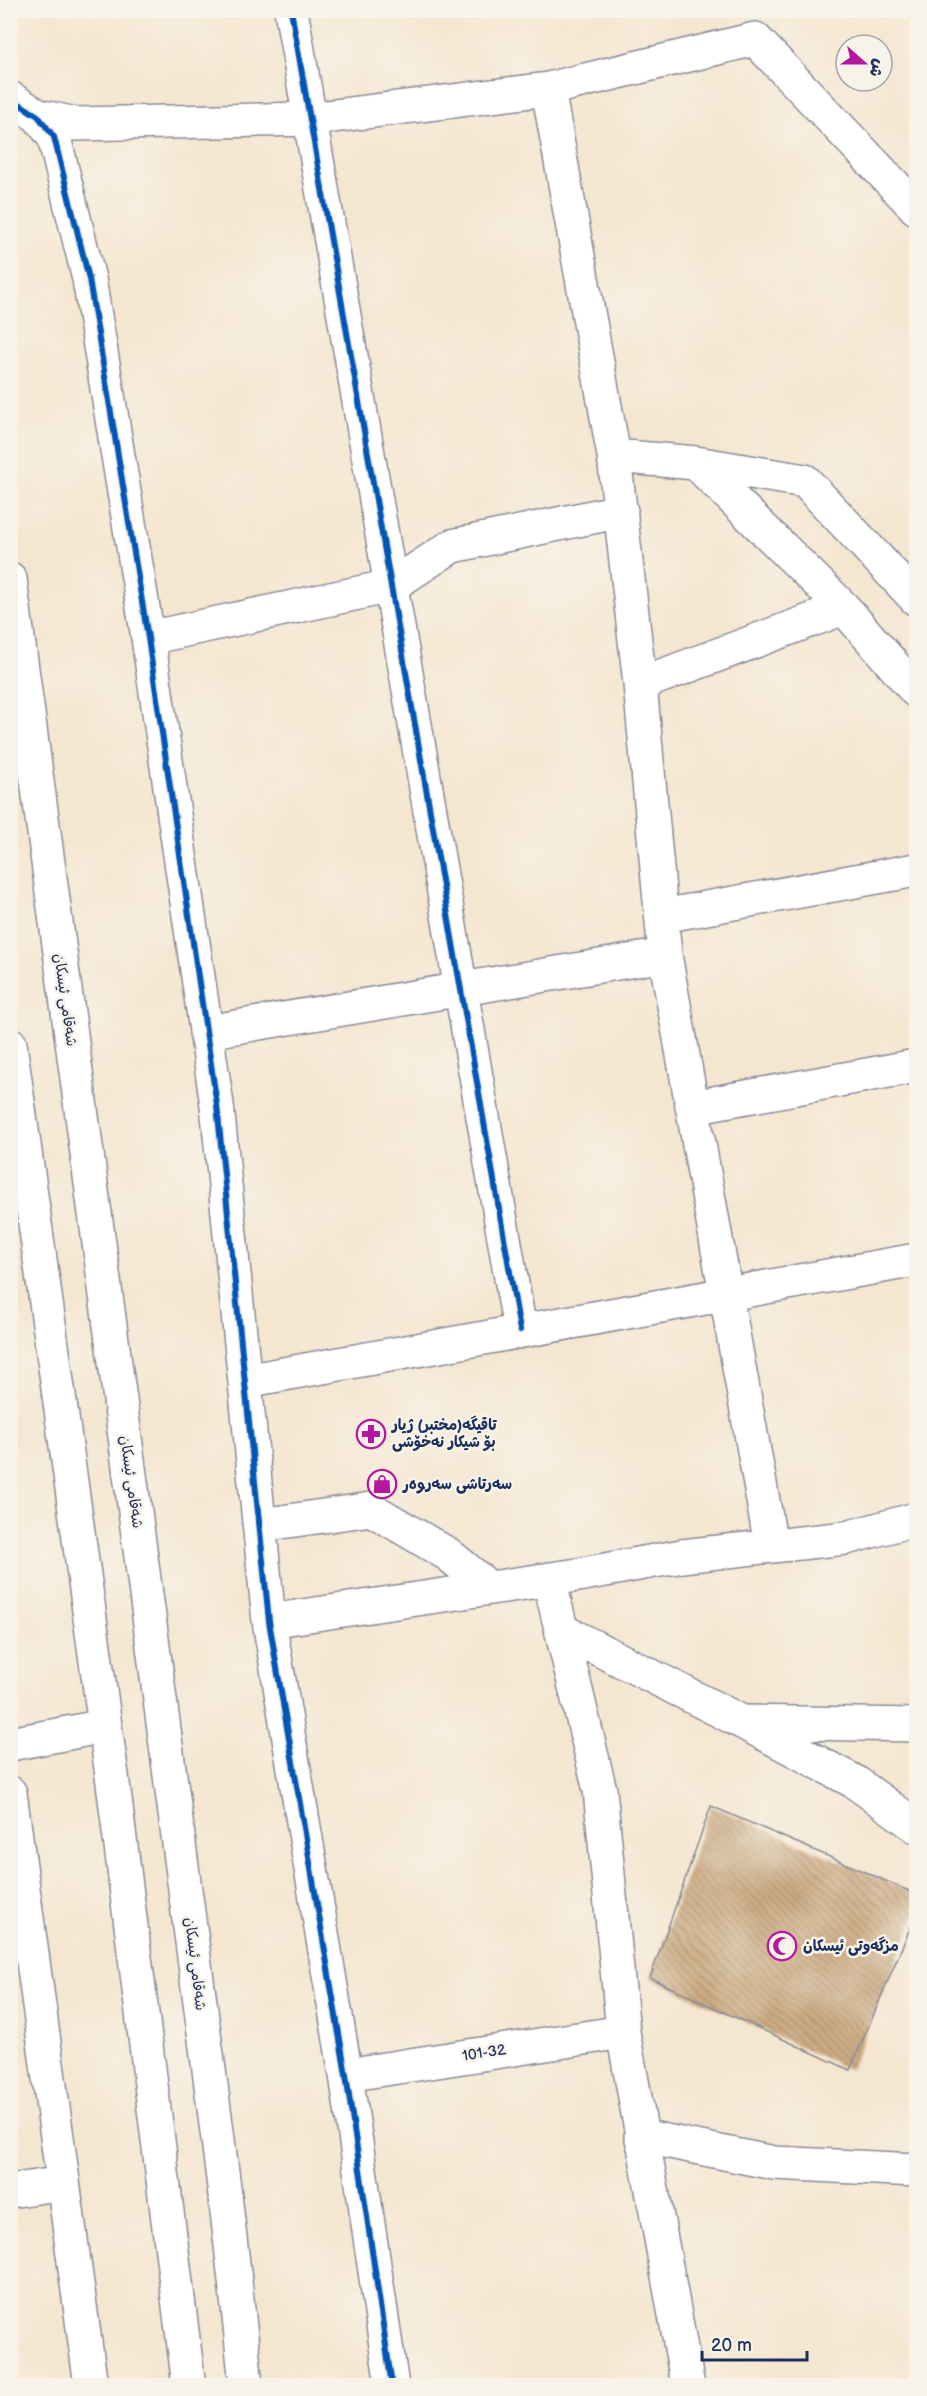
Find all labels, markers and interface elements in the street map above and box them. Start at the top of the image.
north arrow [834,33,894,93]
text: ش [865,56,889,79]
street label: شەقامی ئیسکان [49,952,81,1048]
place label: تاقیگە(مختبر) ژیار بۆ شیکار نەخۆشی [390,1415,497,1452]
pharmacy icon: تاقیگە(مختبر) ژیار بۆ شیکار نەخۆشی [355,1418,387,1450]
street label: شەقامی ئیسکان [115,1434,147,1530]
shop icon: سەرتاشی سەروەر [366,1468,398,1500]
place label: سەرتاشی سەروەر [402,1475,512,1494]
street label: شەقامی ئیسکان [180,1916,210,2012]
mosque icon: مزگەوتی ئیسکان [766,1930,798,1962]
place label: مزگەوتی ئیسکان [803,1936,899,1956]
street label: 101-32 [461,2040,507,2066]
scale bar [702,2324,807,2362]
text: 20 m [711,2335,752,2356]

